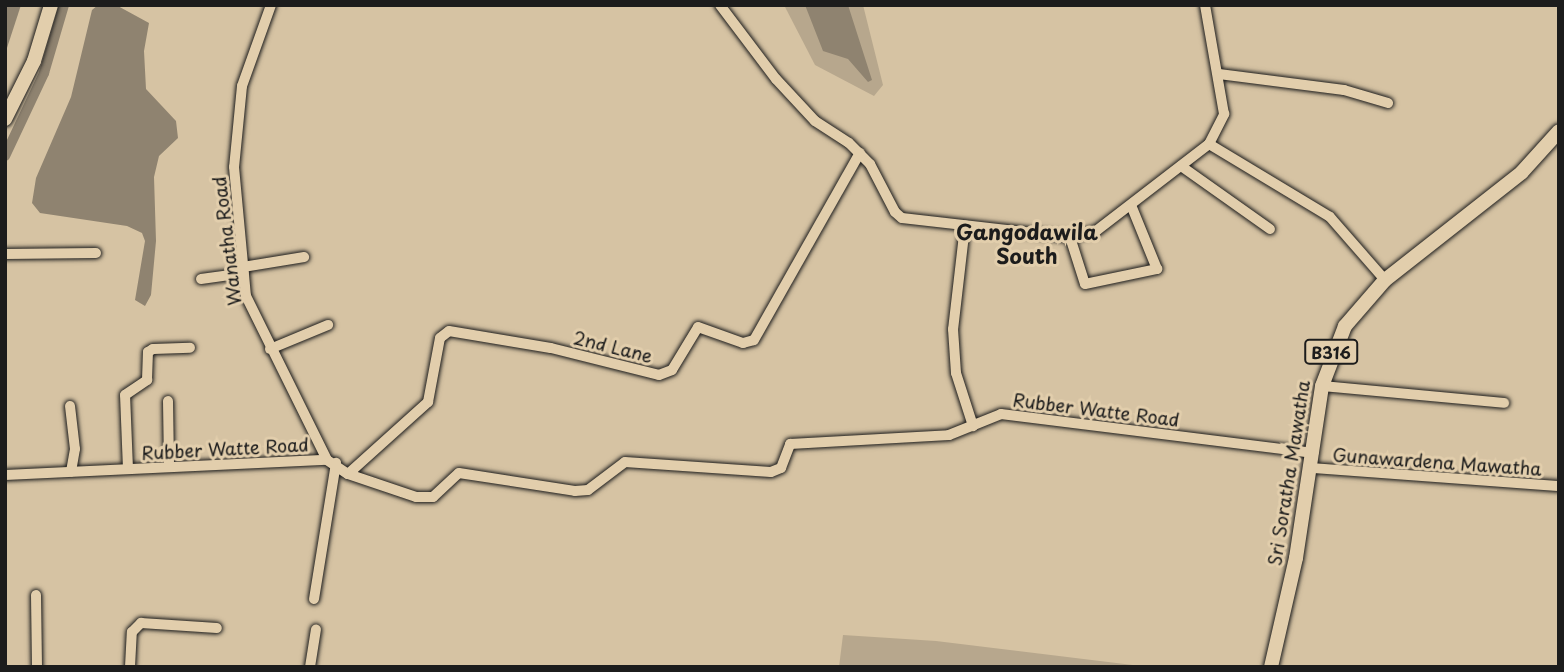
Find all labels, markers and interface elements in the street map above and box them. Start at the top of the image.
street label: Wanatha Road [208,175,246,307]
district label: Gangodawila South [956,218,1098,268]
street label: 2nd Lane [571,327,655,367]
road number: B316 [1303,340,1359,364]
street label: Sri Soratha Mawatha [1264,379,1314,567]
street label: Rubber Watte Road [1010,389,1182,431]
street label: Rubber Watte Road [139,434,311,464]
street label: Gunawardena Mawatha [1332,444,1542,480]

